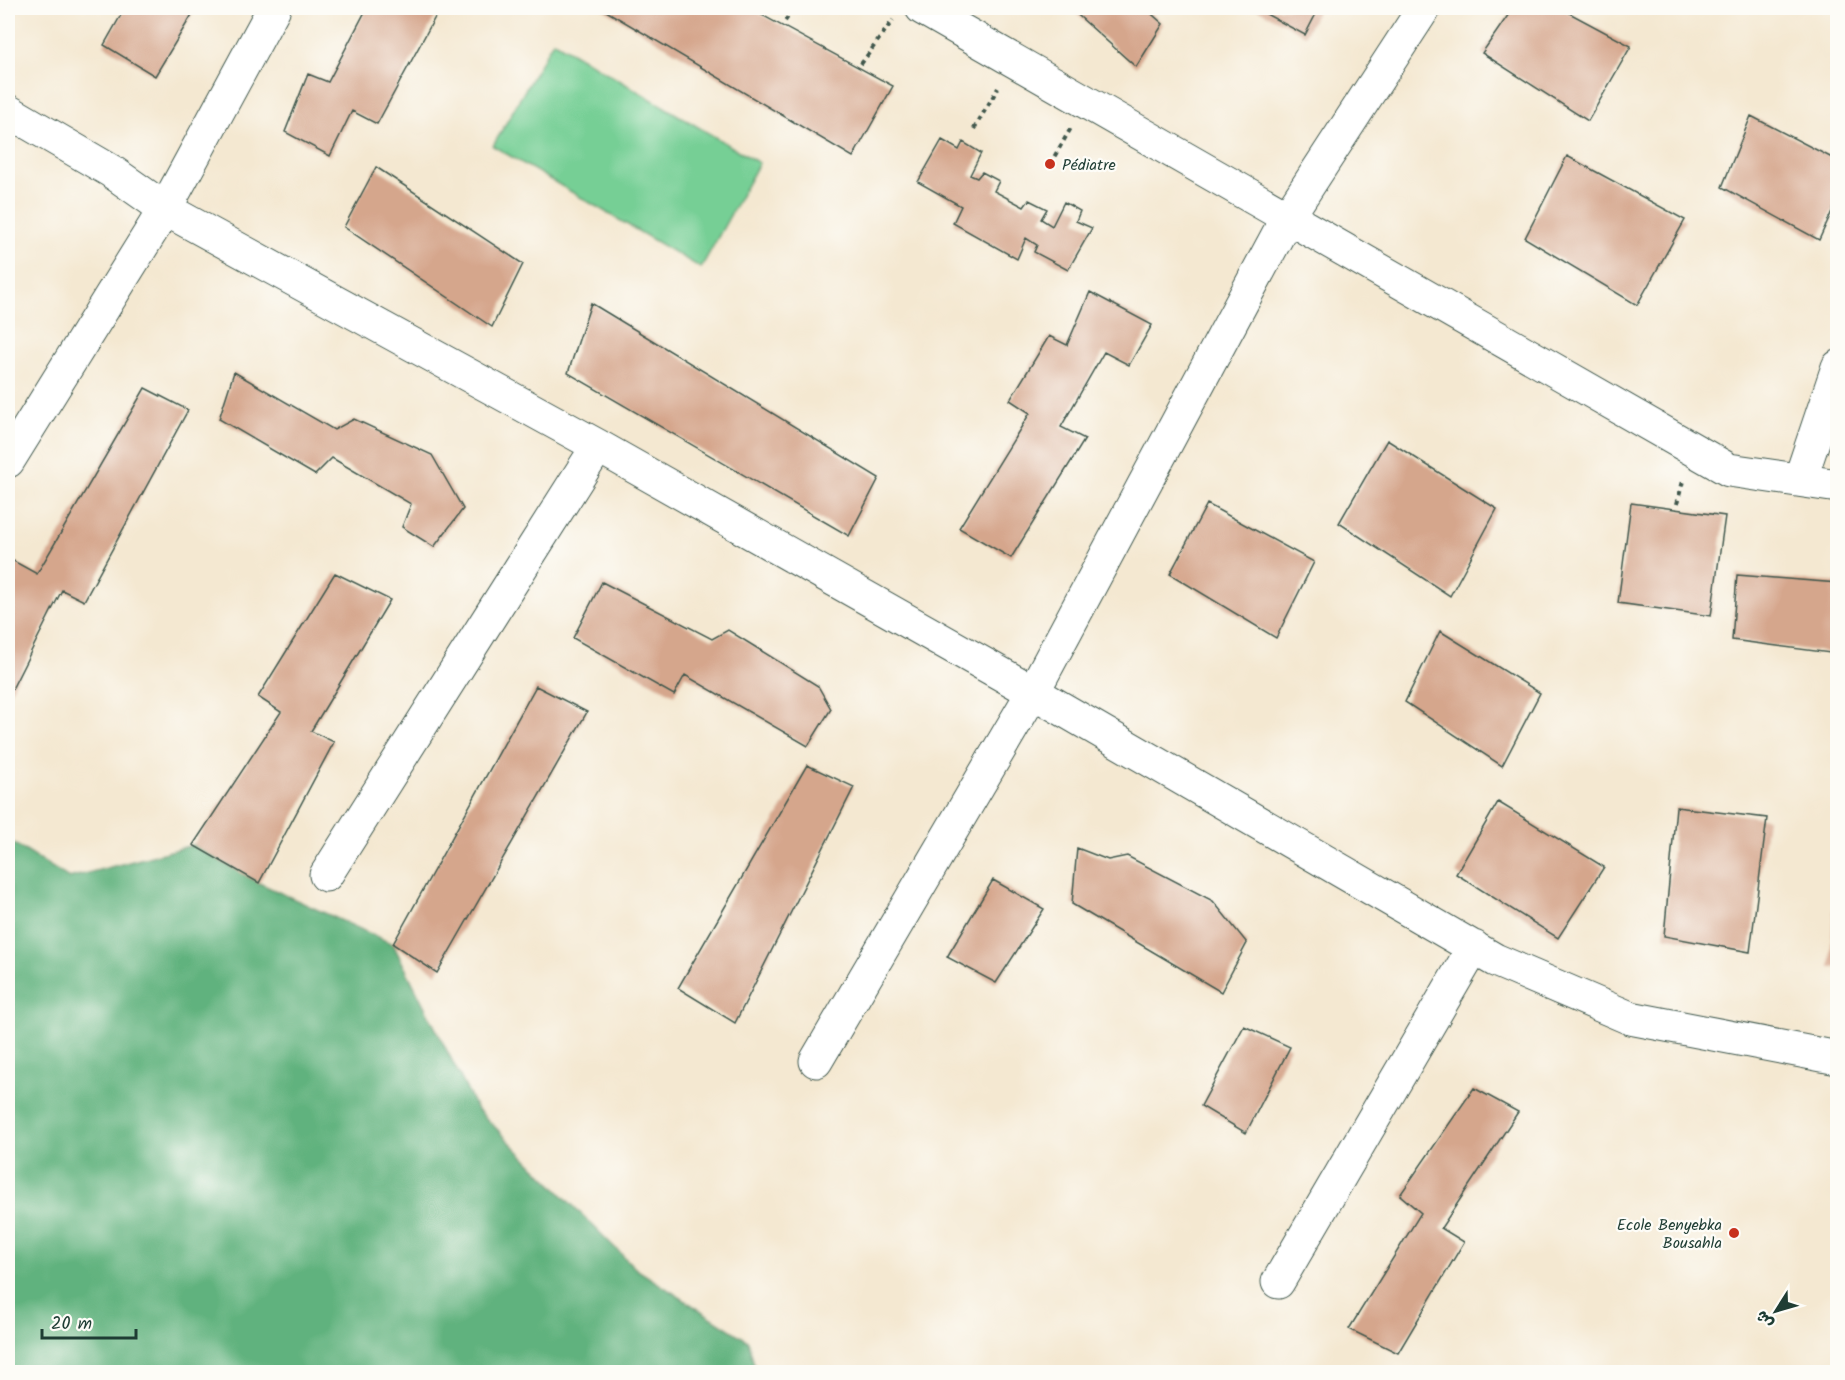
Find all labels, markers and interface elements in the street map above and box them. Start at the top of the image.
place label: Pédiatre [1062,153,1116,178]
marker: Pédiatre [1043,157,1057,171]
place label: Ecole Benyebka Bousahla [1617,1213,1722,1256]
marker: Ecole Benyebka Bousahla [1727,1226,1741,1240]
north arrow [1746,1281,1806,1341]
scale bar [42,1302,136,1340]
text: ش [1750,1305,1781,1334]
text: 20 m [51,1310,92,1339]

